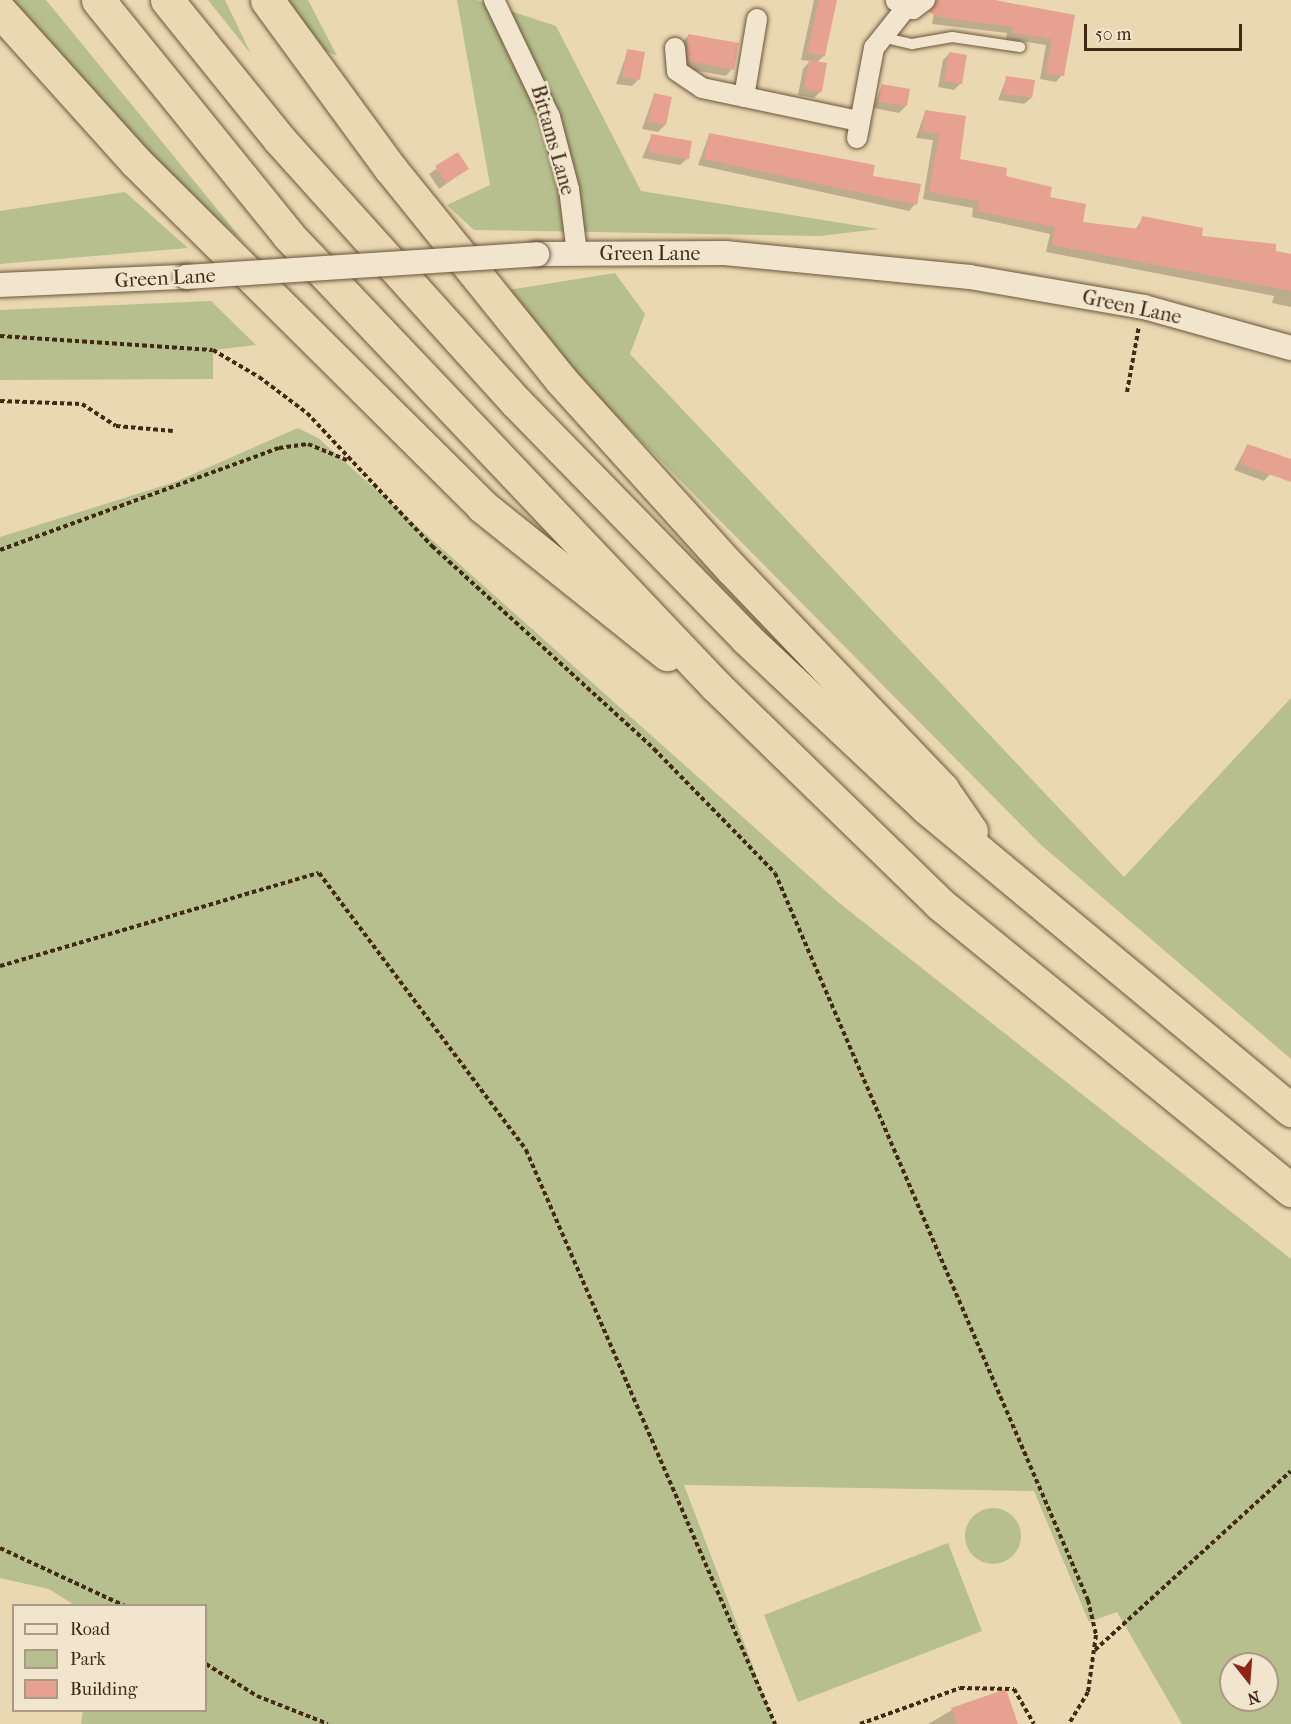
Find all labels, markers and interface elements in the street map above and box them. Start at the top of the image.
scale bar [1087,12,1244,50]
text: 50 m [1095,24,1131,45]
street label: Bittams Lane [526,82,580,198]
street label: Green Lane [599,241,701,265]
street label: Green Lane [114,263,216,293]
street label: Green Lane [1080,285,1184,329]
legend [12,1604,207,1712]
text: Road [70,1619,110,1640]
text: Park [70,1649,106,1670]
north arrow [1219,1652,1279,1712]
text: Building [70,1679,137,1700]
text: N [1245,1687,1262,1709]

